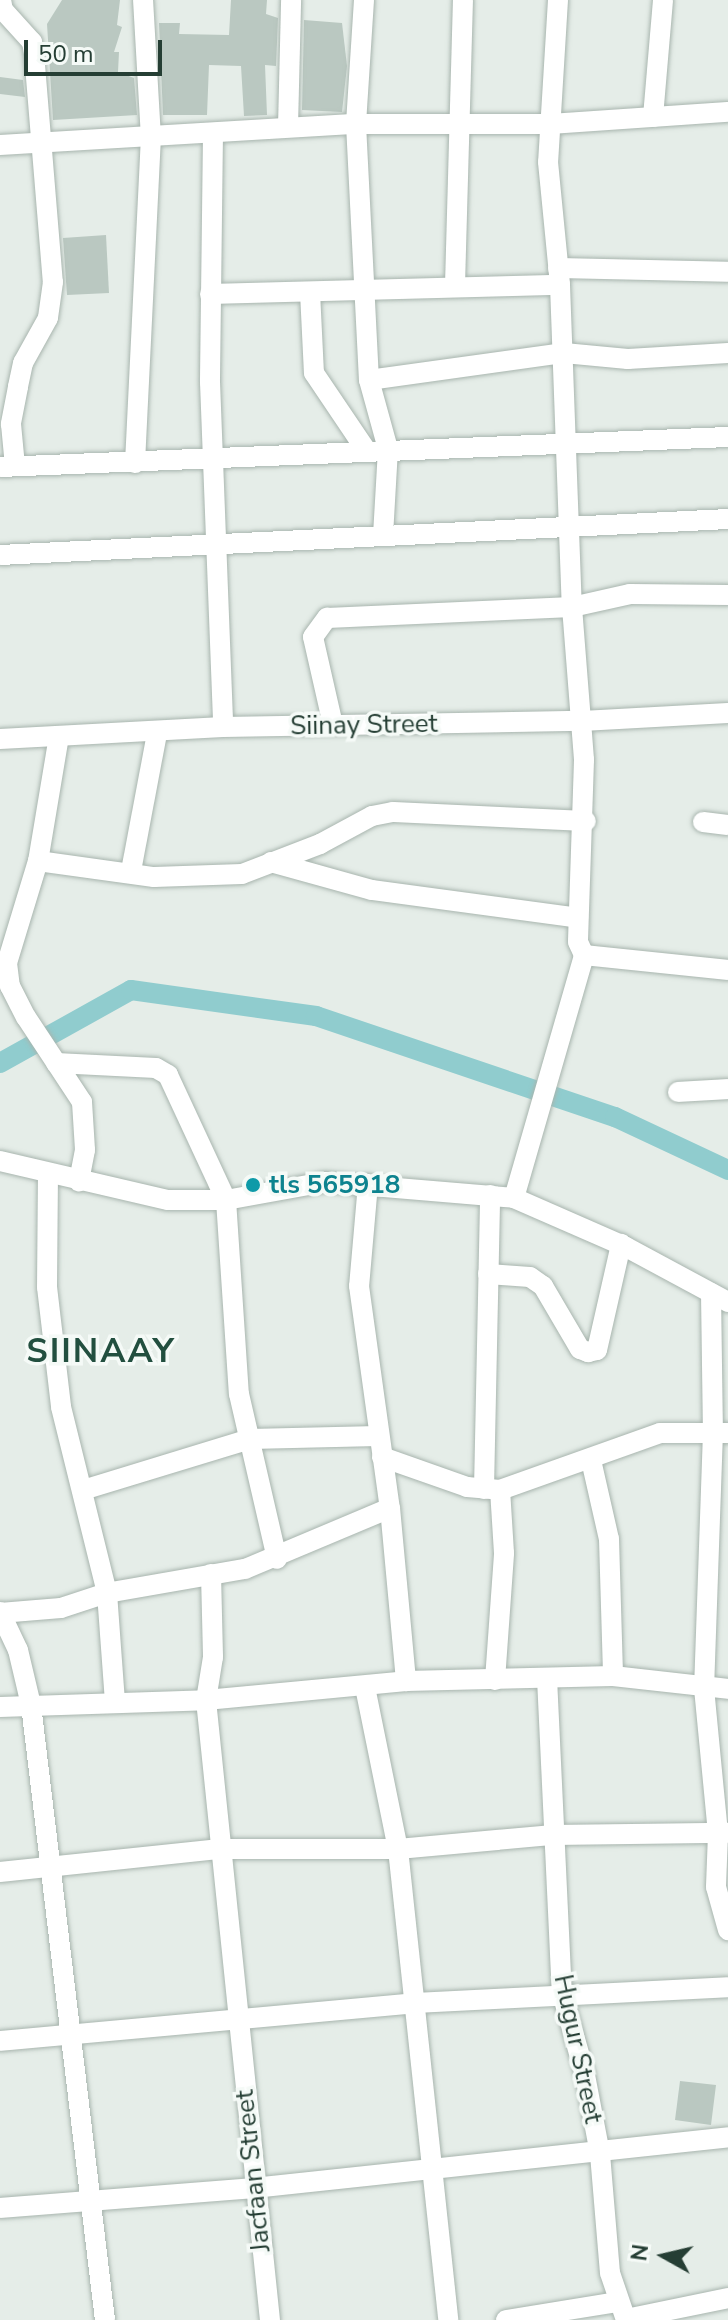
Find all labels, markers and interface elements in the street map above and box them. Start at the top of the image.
scale bar [28,24,166,74]
text: 50 m [38,38,94,70]
street label: Siinay Street [290,708,438,742]
place label: tls 565918 [269,1169,400,1201]
marker: tls 565918 [244,1176,262,1194]
district label: SIINAAY [26,1332,176,1372]
street label: Hugur Street [547,1972,609,2126]
street label: Jacfaan Street [229,2088,277,2254]
north arrow [624,2216,704,2296]
text: N [624,2242,656,2263]

